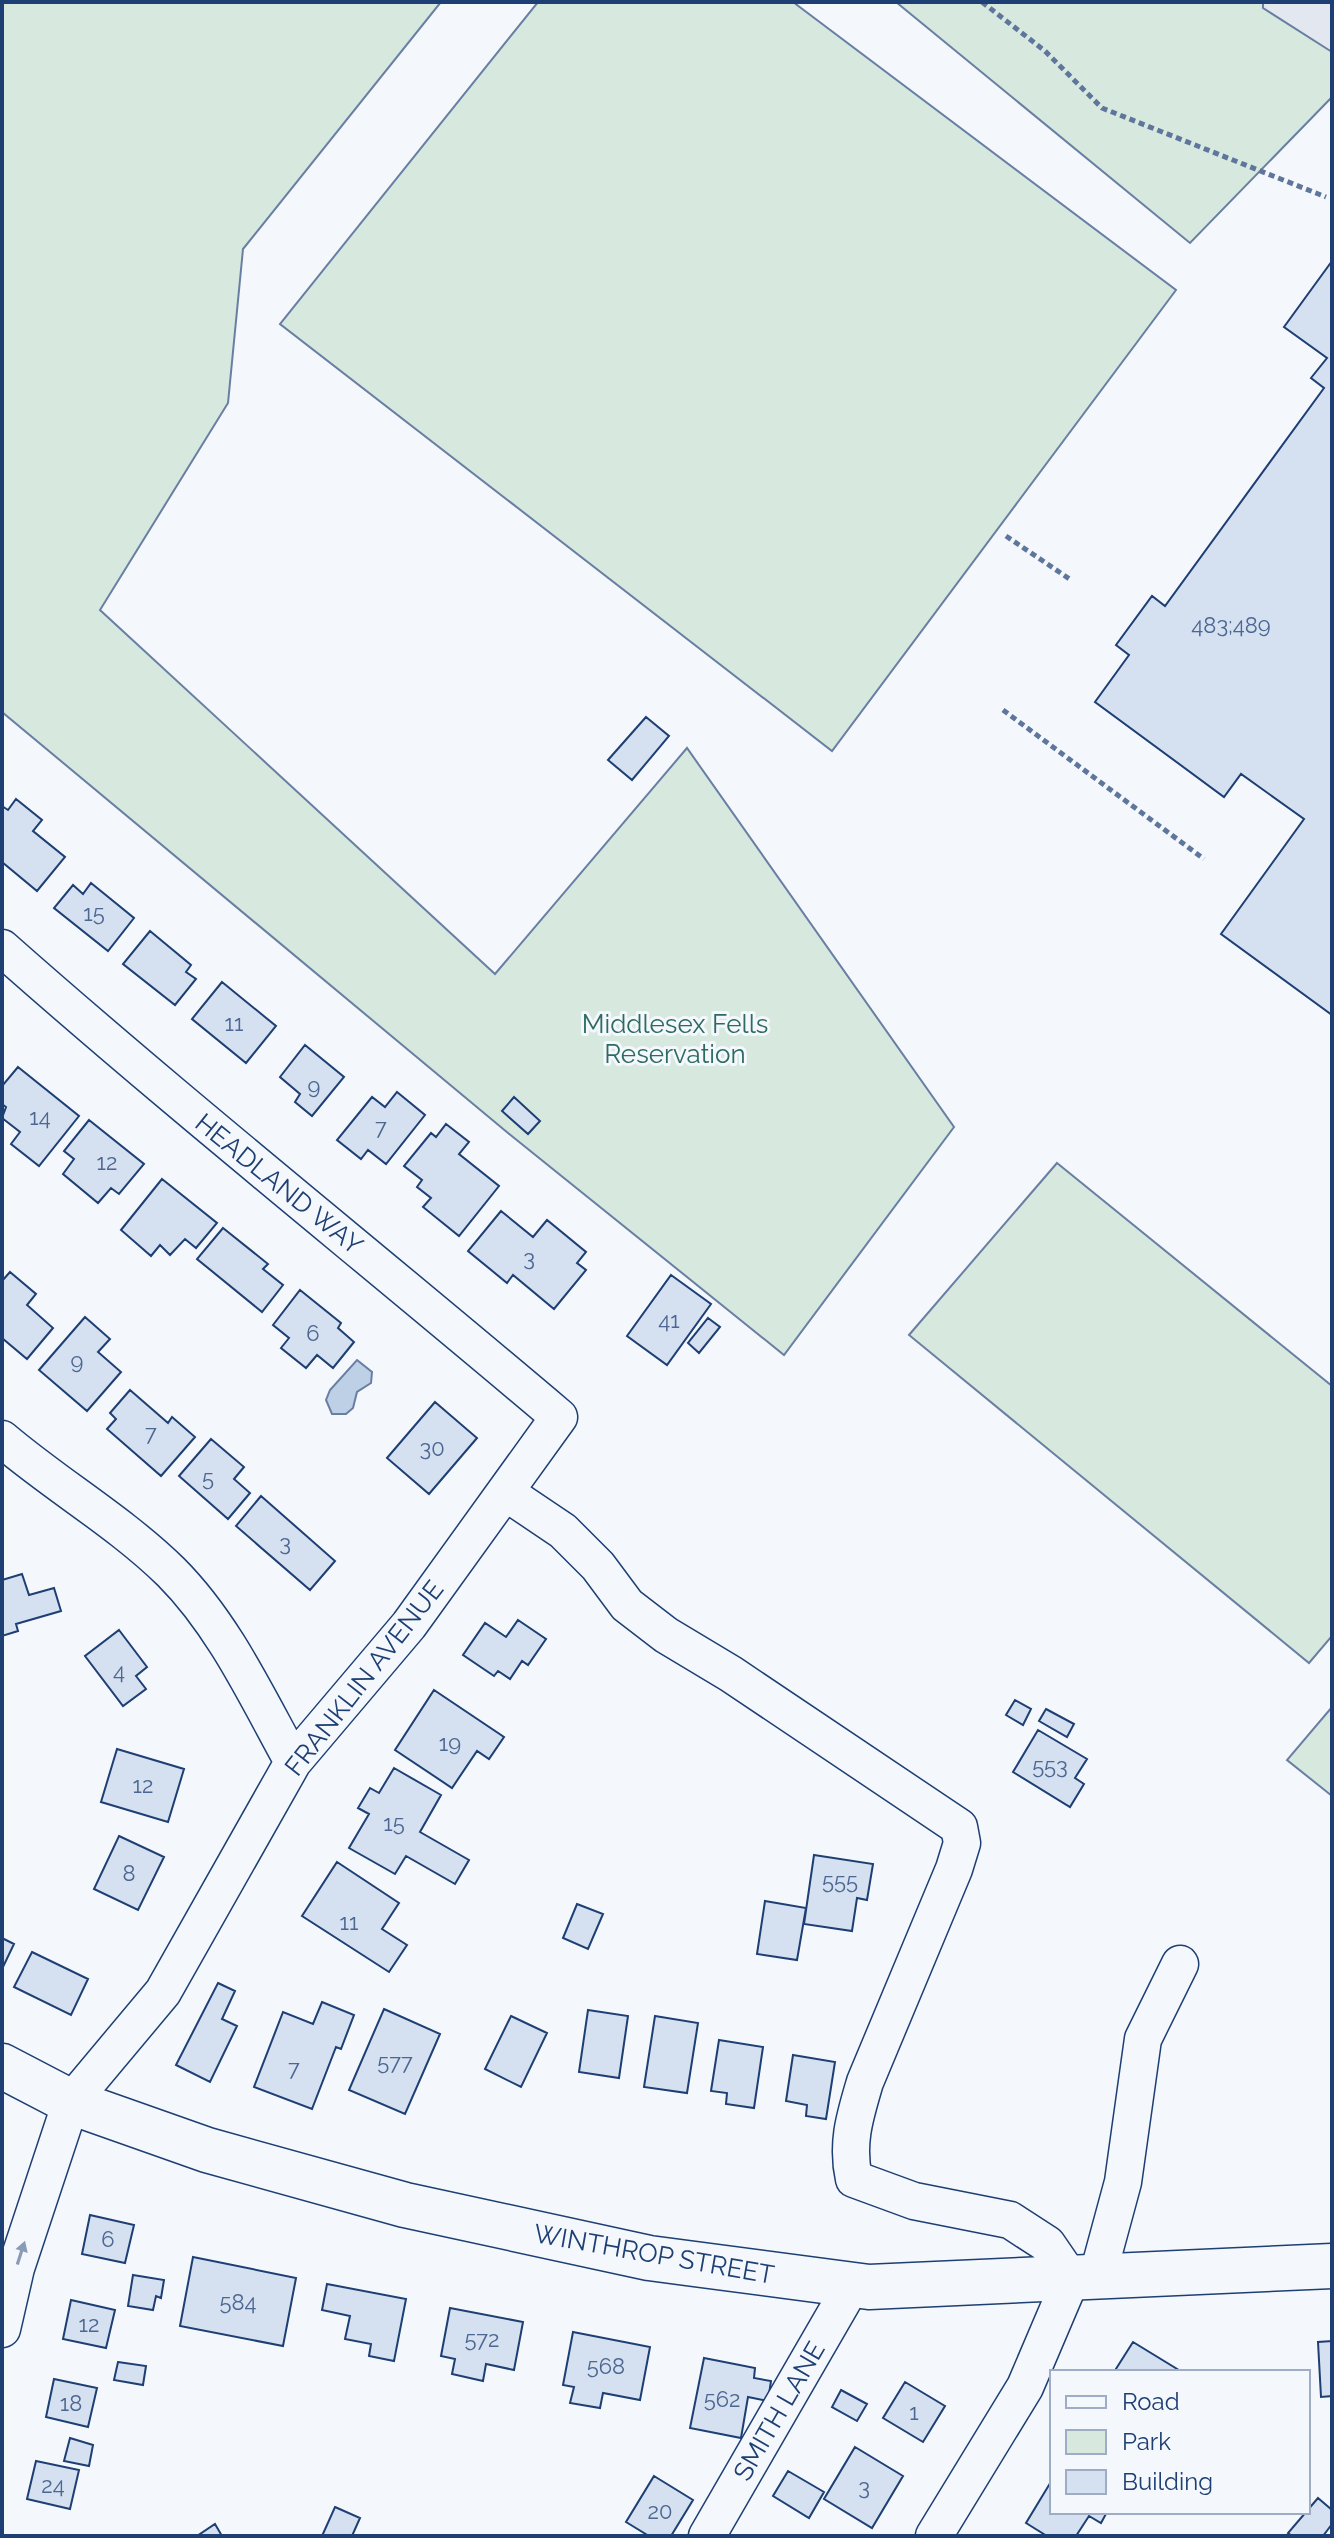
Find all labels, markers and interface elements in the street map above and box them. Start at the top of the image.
house number: 483;489 [1191,612,1271,638]
house number: 15 [83,900,105,926]
park label: Middlesex Fells Reservation [582,1009,768,1069]
house number: 11 [225,1010,243,1036]
house number: 9 [308,1073,320,1099]
house number: 14 [29,1104,51,1130]
street label: HEADLAND WAY [189,1107,369,1261]
house number: 7 [375,1114,387,1140]
house number: 12 [97,1149,117,1175]
house number: 3 [523,1245,535,1271]
house number: 41 [658,1307,680,1333]
house number: 6 [306,1320,320,1346]
house number: 9 [71,1348,83,1374]
house number: 7 [145,1420,157,1446]
house number: 30 [419,1435,445,1461]
house number: 5 [202,1465,214,1491]
house number: 3 [279,1530,291,1556]
street label: FRANKLIN AVENUE [279,1575,449,1781]
house number: 4 [113,1658,125,1684]
house number: 19 [439,1730,461,1756]
house number: 553 [1032,1753,1068,1779]
house number: 12 [133,1772,153,1798]
house number: 15 [383,1810,405,1836]
house number: 8 [122,1860,136,1886]
house number: 555 [822,1868,858,1894]
house number: 11 [340,1909,358,1935]
house number: 577 [377,2049,413,2075]
house number: 7 [288,2055,300,2081]
street label: WINTHROP STREET [531,2218,777,2290]
house number: 6 [101,2226,115,2252]
one-way arrow [16,2241,28,2265]
house number: 584 [219,2289,257,2315]
house number: 12 [79,2311,99,2337]
house number: 572 [464,2326,500,2352]
street label: SMITH LANE [727,2336,831,2486]
house number: 568 [587,2353,625,2379]
legend [1050,2370,1310,2514]
house number: 562 [704,2386,740,2412]
text: Road [1122,2387,1180,2416]
house number: 18 [60,2390,82,2416]
house number: 1 [909,2399,919,2425]
text: Park [1122,2427,1171,2456]
text: Building [1122,2467,1213,2496]
house number: 24 [41,2472,65,2498]
house number: 3 [858,2474,870,2500]
house number: 20 [648,2498,672,2524]

